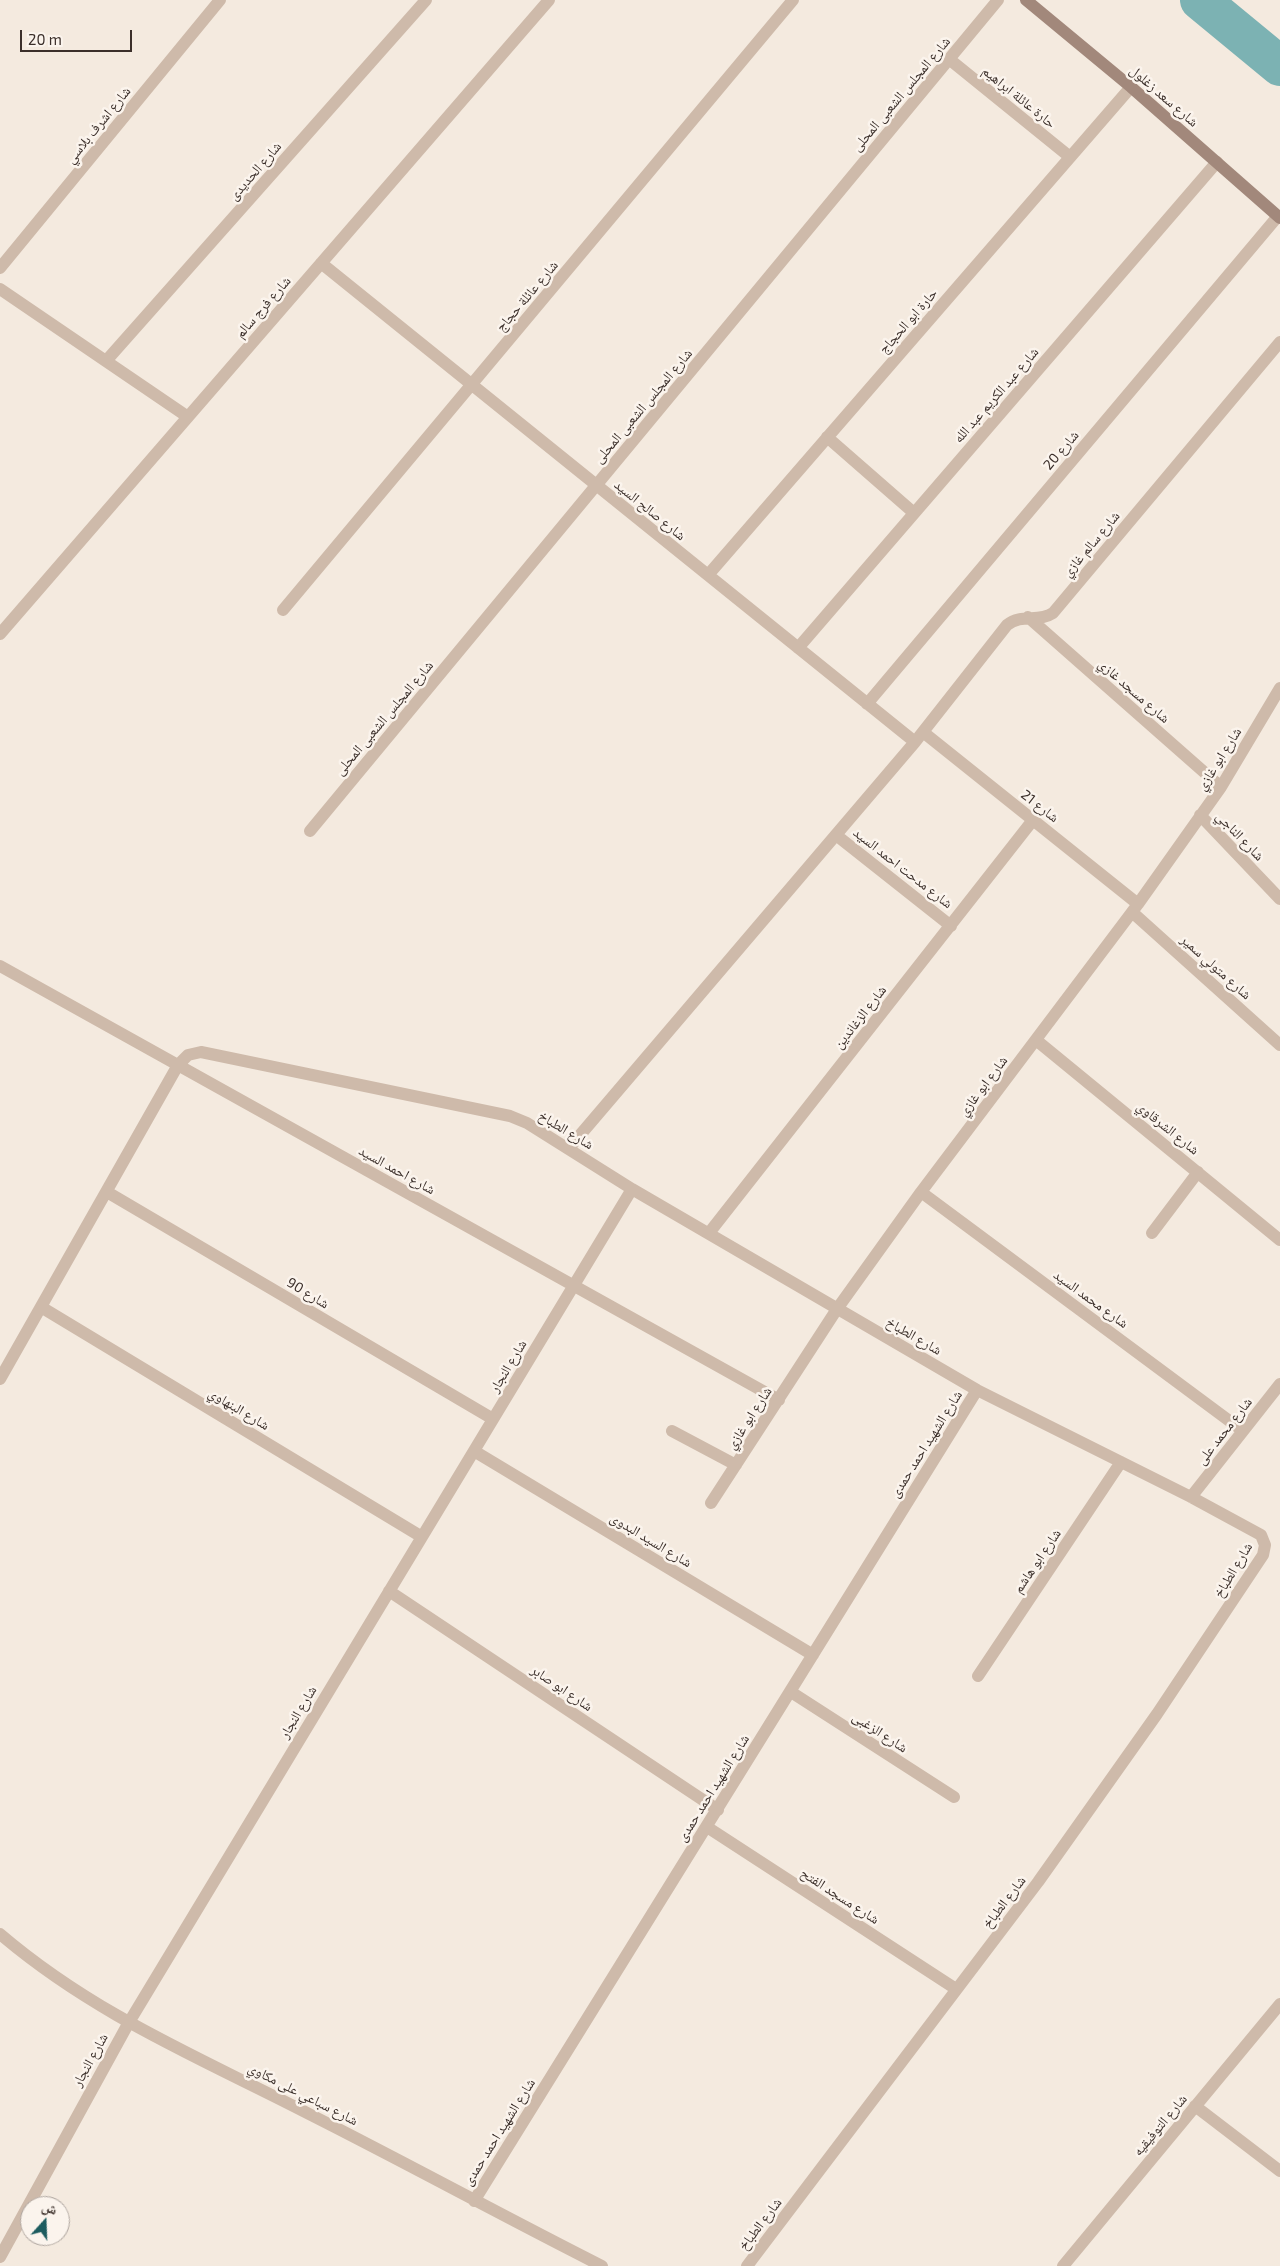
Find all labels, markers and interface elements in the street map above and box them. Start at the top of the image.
scale bar [22,20,135,52]
text: 20 m [28,30,62,48]
street label: شارع المجلس الشعبى المحلى [848,33,954,155]
street label: حارة عائلة ابراهيم [979,62,1059,132]
street label: شارع سعد زغلول [1126,62,1202,130]
street label: شارع اشرف بلاسي [62,83,134,167]
street label: شارع الحديدى [225,138,285,204]
street label: شارع عائلة حجاج [492,257,562,335]
street label: شارع فرج سالم [232,273,294,341]
street label: حارة ابو الحجاج [875,285,941,357]
street label: شارع عبد الكريم عبد الله [950,344,1042,446]
street label: شارع المجلس الشعبى المحلى [590,345,696,467]
street label: شارع 20 [1040,427,1082,473]
street label: شارع صالح السيد [611,476,689,544]
street label: شارع سالم غازي [1059,508,1123,580]
street label: شارع مسجد غازي [1095,655,1173,727]
street label: شارع المجلس الشعبى المحلى [331,657,437,779]
street label: شارع ابو غازي [1193,724,1245,794]
street label: شارع 21 [1018,786,1062,826]
street label: شارع الناجي [1212,808,1268,864]
street label: شارع مدحت احمد السيد [850,824,956,912]
street label: شارع متولي سمير [1177,931,1255,1003]
street label: شارع الزغاندين [830,982,890,1052]
street label: شارع ابو غازي [955,1052,1011,1120]
street label: شارع الشرقاوي [1133,1098,1203,1158]
street label: شارع الطباخ [535,1107,597,1153]
street label: شارع احمد السيد [356,1142,438,1198]
street label: شارع محمد السيد [1050,1266,1132,1332]
street label: شارع 90 [284,1274,332,1312]
street label: شارع الطباخ [883,1313,945,1359]
street label: شارع النجار [486,1337,530,1395]
street label: شارع البنهاوي [205,1384,273,1434]
street label: شارع ابو غازي [723,1384,775,1452]
street label: شارع الشهيد احمد حمدى [886,1387,966,1501]
street label: شارع محمد على [1192,1394,1256,1468]
street label: شارع السيد البدوى [607,1509,695,1571]
street label: شارع ابو هاشم [1009,1526,1065,1596]
street label: شارع الطباخ [1210,1539,1256,1601]
street label: شارع ابو صابر [528,1661,596,1715]
street label: شارع النجار [276,1683,320,1741]
street label: شارع الزغبى [849,1708,911,1756]
street label: شارع الشهيد احمد حمدى [673,1731,753,1845]
street label: شارع مسجد الفتح [797,1864,883,1928]
street label: شارع الطباخ [979,1872,1029,1932]
street label: شارع النجار [68,2030,112,2090]
street label: شارع سباعي على مكاوي [245,2059,361,2129]
street label: شارع الشهيد احمد حمدى [459,2075,539,2189]
street label: شارع التوفيقيه [1129,2091,1191,2159]
street label: شارع الطباخ [735,2194,785,2254]
north arrow [20,2196,70,2246]
text: ش [40,2197,60,2218]

